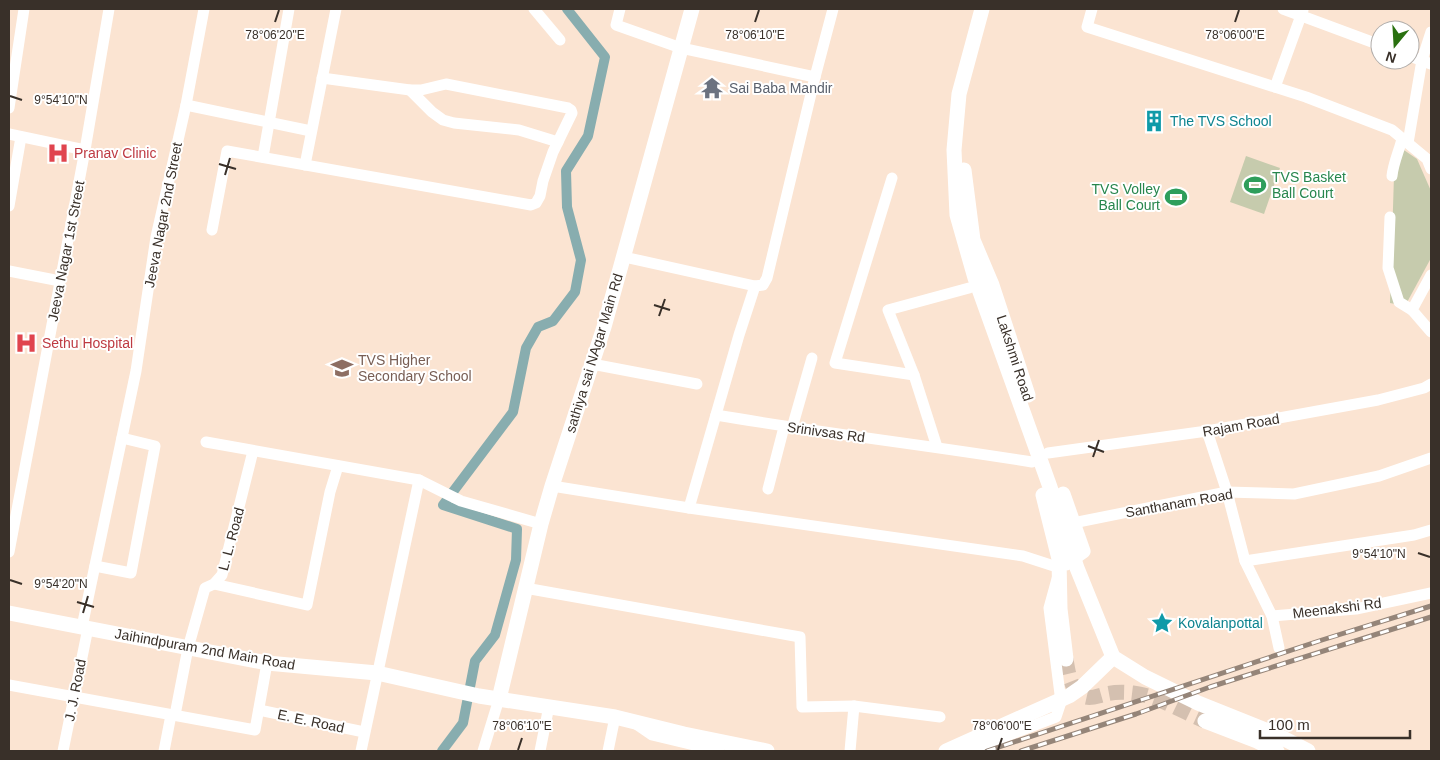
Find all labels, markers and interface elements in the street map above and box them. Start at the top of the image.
north arrow [1370,20,1420,70]
text: 78°06'20"E [245,28,305,42]
text: 78°06'10"E [725,28,785,42]
text: 78°06'00"E [1205,28,1265,42]
text: N [1384,48,1398,67]
temple icon: Sai Baba Mandir [699,75,725,101]
place label: Sai Baba Mandir [729,80,833,96]
text: 9°54'10"N [34,93,88,107]
building icon: The TVS School [1141,108,1167,134]
place label: The TVS School [1170,113,1272,129]
hospital icon: Pranav Clinic [45,140,71,166]
street label: Jeeva Nagar 2nd Street [141,141,185,289]
place label: Pranav Clinic [74,145,156,161]
place label: TVS Basket Ball Court [1272,169,1346,201]
sports icon: TVS Basket Ball Court [1242,172,1268,198]
street label: Jeeva Nagar 1st Street [44,179,88,323]
place label: TVS Volley Ball Court [1092,181,1160,213]
sports icon: TVS Volley Ball Court [1163,184,1189,210]
street label: sathiya sai NAgar Main Rd [562,271,626,435]
street label: Lakshmi Road [994,313,1036,403]
hospital icon: Sethu Hospital [13,330,39,356]
place label: Sethu Hospital [42,335,133,351]
place label: TVS Higher Secondary School [358,352,472,384]
school or university icon: TVS Higher Secondary School [329,355,355,381]
street label: Rajam Road [1201,410,1281,440]
street label: Srinivsas Rd [786,419,866,445]
street label: Santhanam Road [1124,486,1234,520]
street label: L. L. Road [215,506,247,572]
text: 9°54'10"N [1352,547,1406,561]
text: 9°54'20"N [34,577,88,591]
street label: Meenakshi Rd [1292,595,1382,621]
place icon: Kovalanpottal [1149,610,1175,636]
place label: Kovalanpottal [1178,615,1263,631]
street label: Jaihindpuram 2nd Main Road [114,625,296,673]
street label: J. J. Road [61,658,89,722]
street label: E. E. Road [276,706,346,736]
scale bar [1260,708,1410,740]
text: 100 m [1268,716,1310,733]
text: 78°06'10"E [492,719,552,733]
text: 78°06'00"E [972,719,1032,733]

